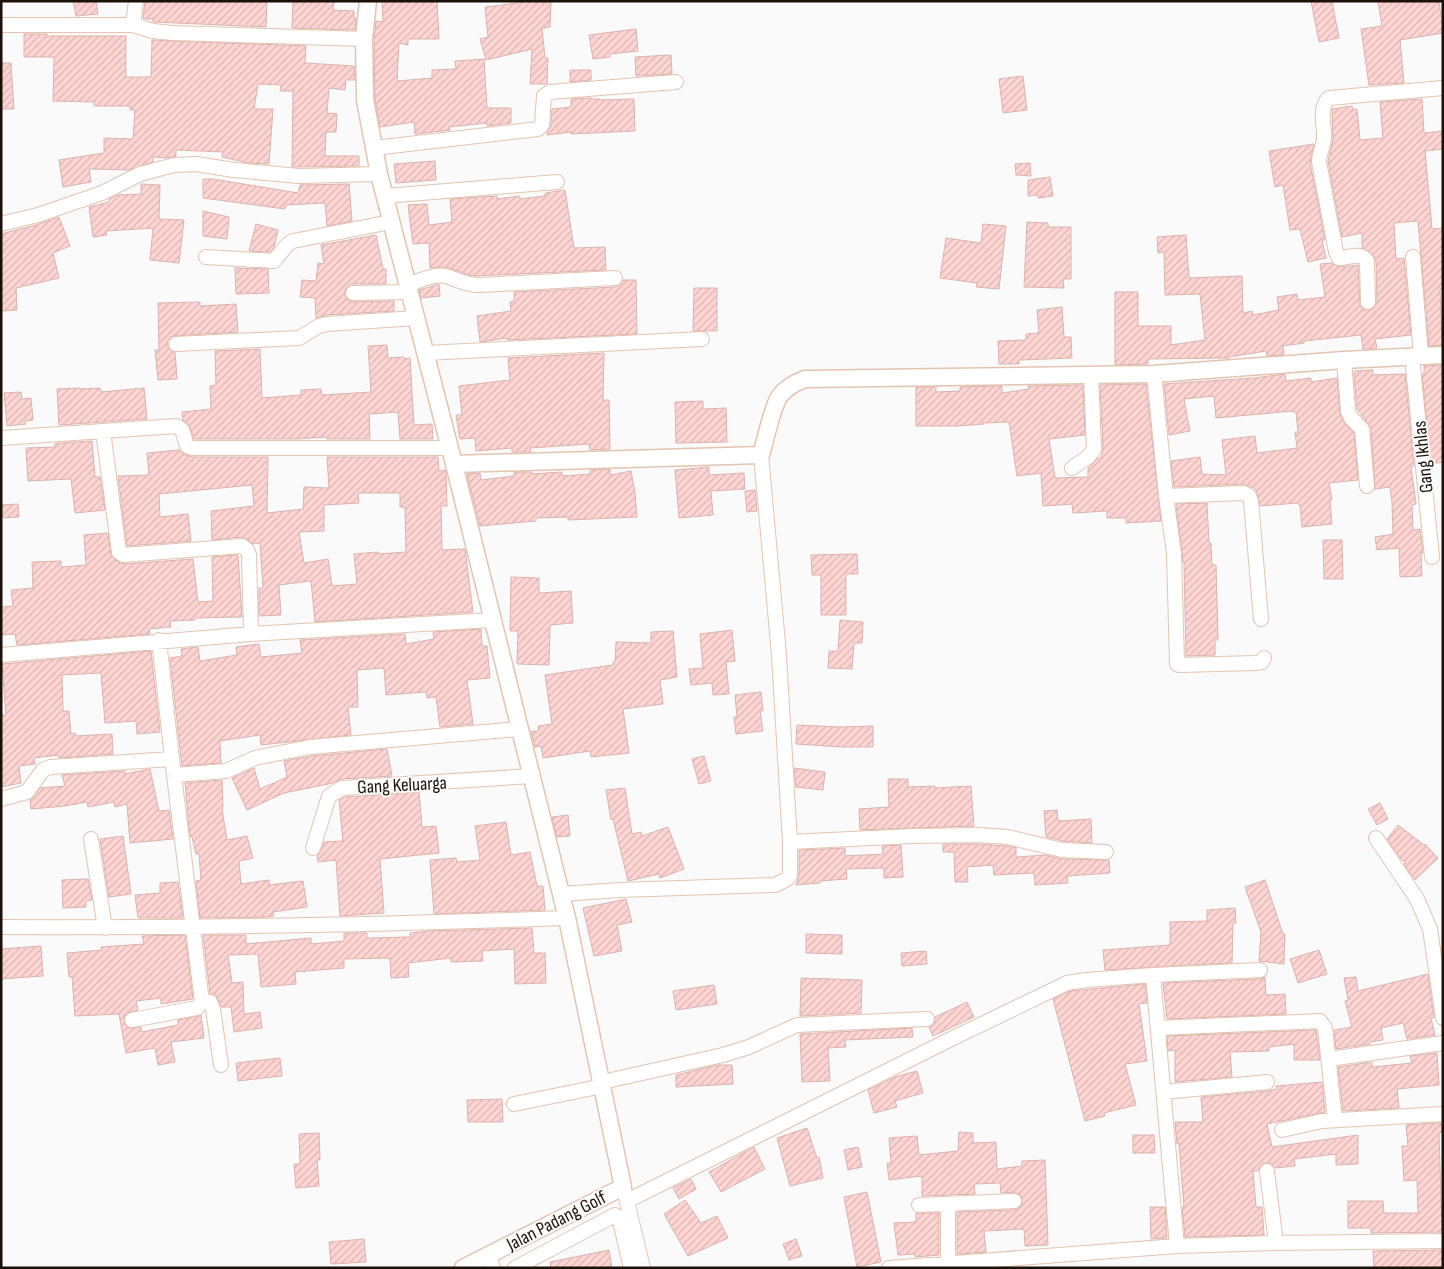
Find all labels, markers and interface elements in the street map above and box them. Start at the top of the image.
street label: Gang Ikhlas [1408,419,1439,494]
street label: Gang Keluarga [357,772,447,799]
street label: Jalan Padang Golf [502,1186,611,1257]

